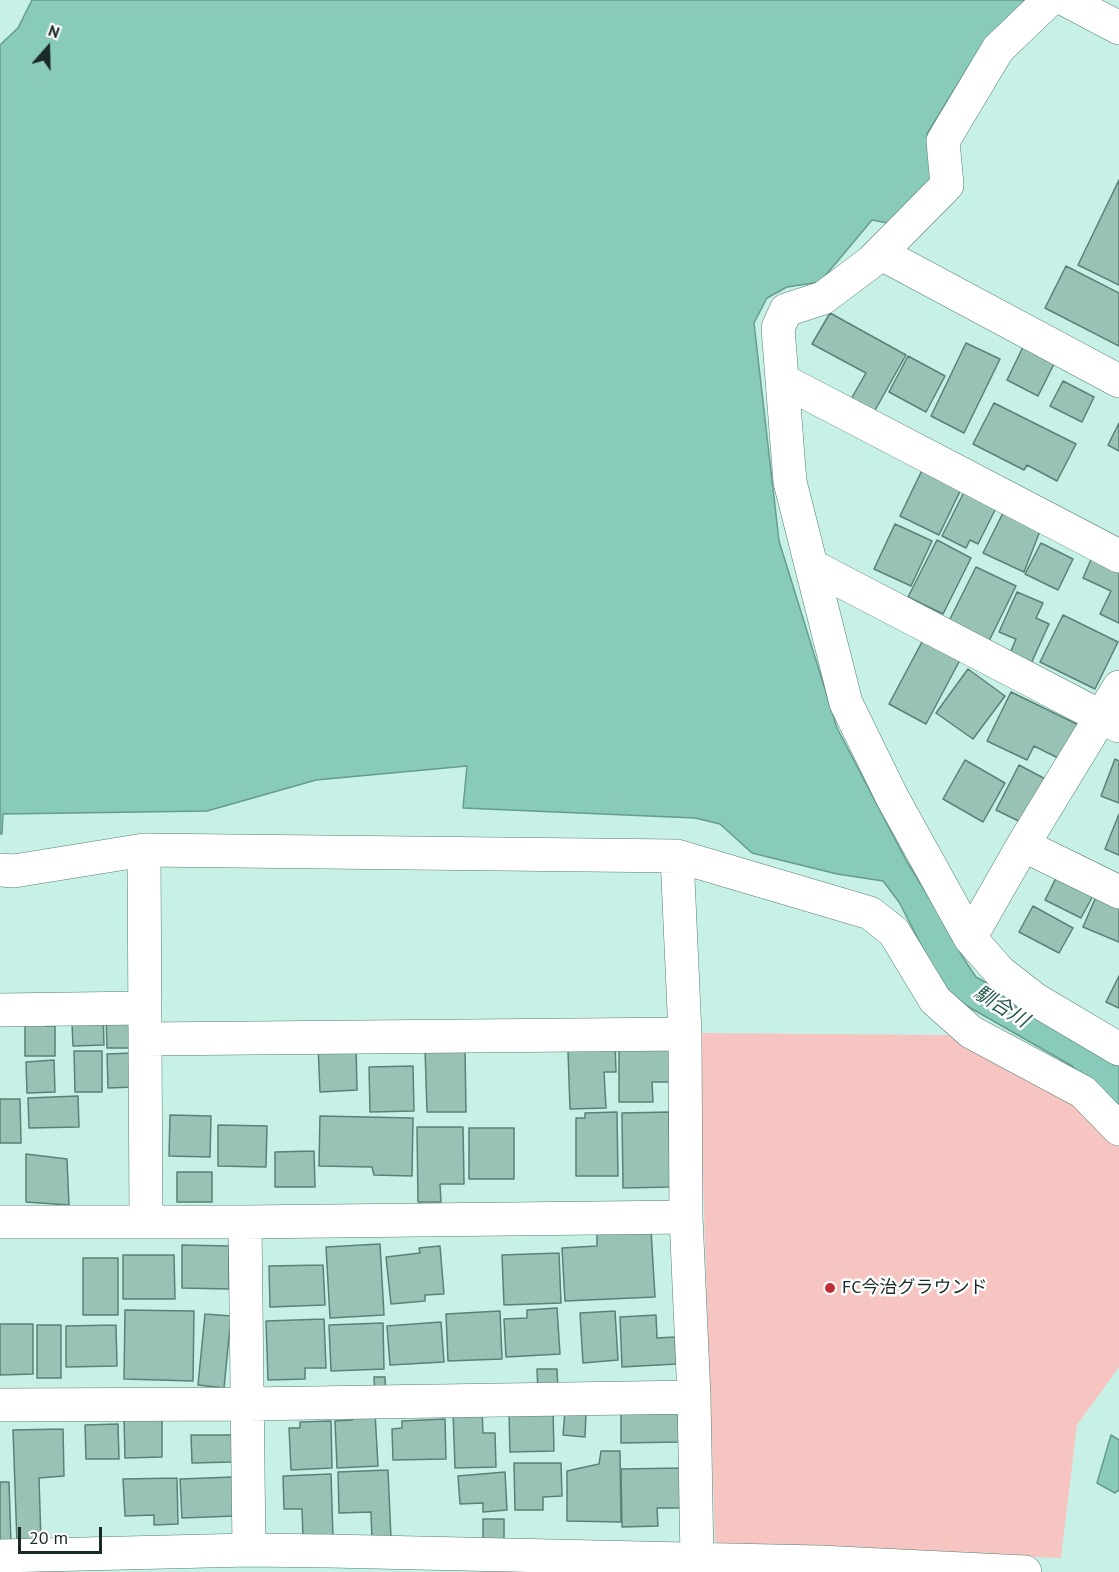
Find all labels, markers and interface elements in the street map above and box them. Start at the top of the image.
north arrow [18,18,78,78]
text: N [46,20,63,42]
water label: 馴合川 [969,981,1033,1033]
place label: FC今治グラウンド [842,1277,988,1299]
marker: FC今治グラウンド [823,1281,837,1295]
scale bar [21,1515,105,1553]
text: 20 m [29,1526,68,1549]

